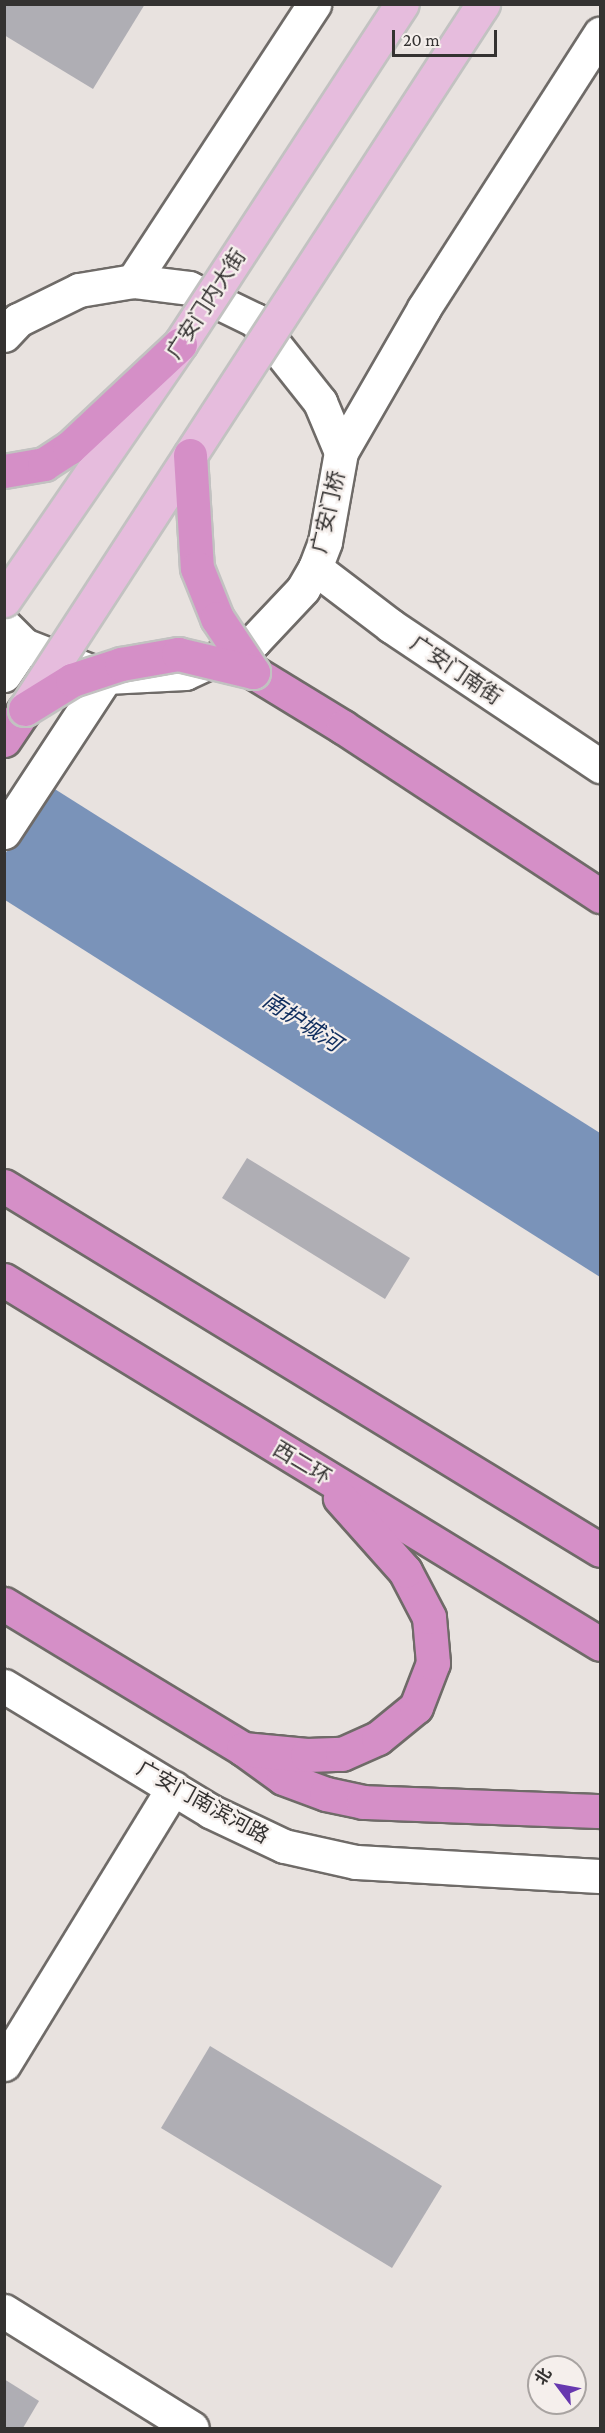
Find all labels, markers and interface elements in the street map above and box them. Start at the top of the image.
scale bar [395,18,500,56]
text: 20 m [403,30,440,50]
street label: 广安门内大街 [161,244,251,364]
street label: 广安门桥 [306,468,350,556]
street label: 广安门南街 [405,630,507,710]
water label: 南护城河 [258,987,346,1057]
street label: 西二环 [269,1436,335,1490]
street label: 广安门南滨河路 [133,1755,273,1849]
north arrow [527,2355,587,2415]
text: 北 [532,2365,554,2388]

